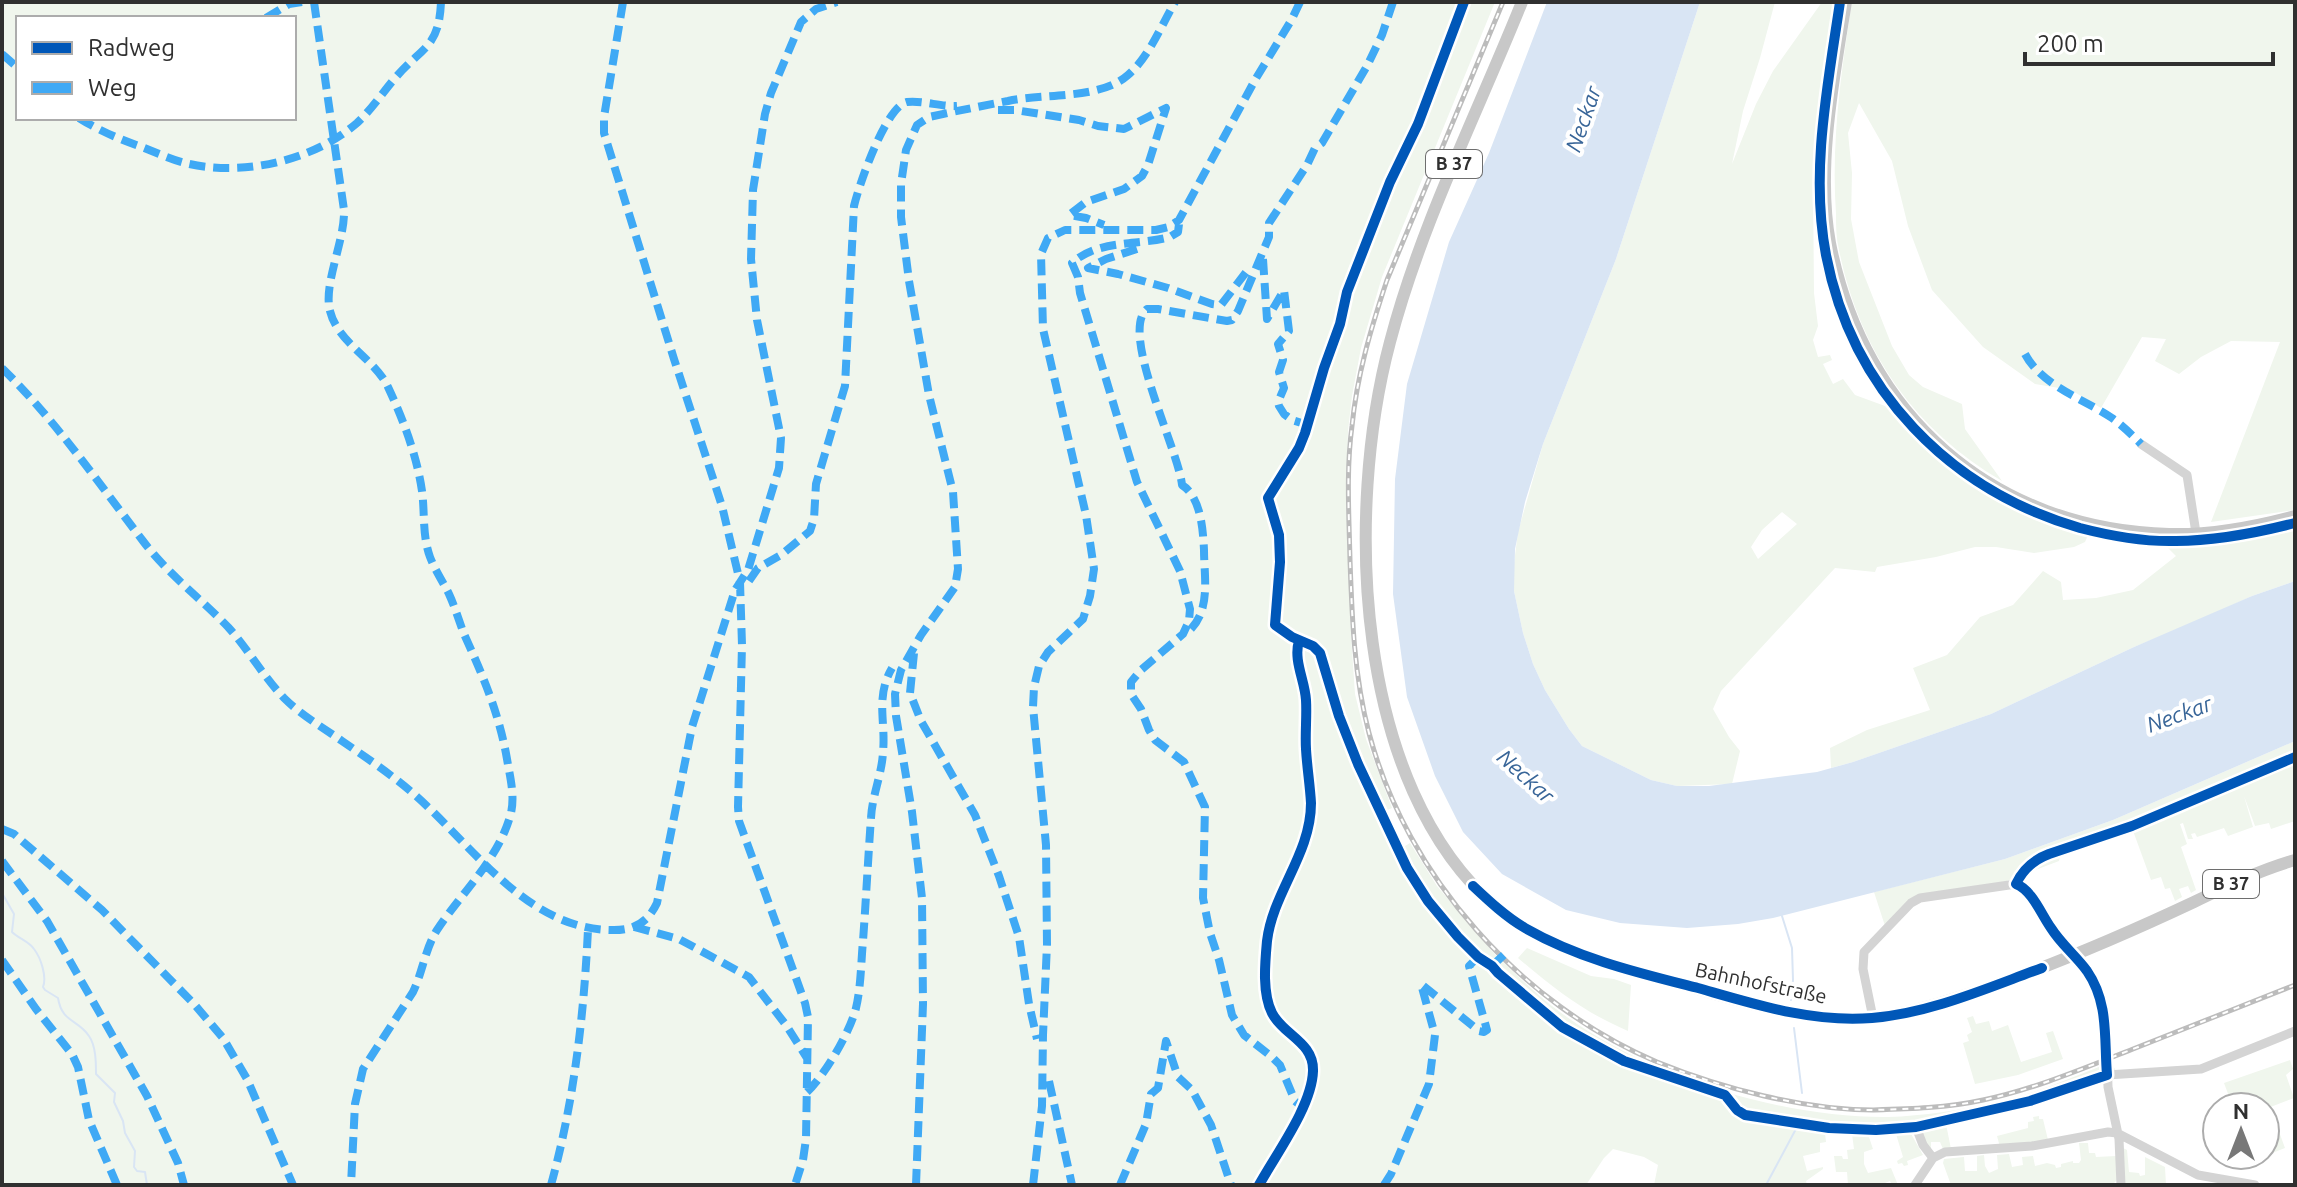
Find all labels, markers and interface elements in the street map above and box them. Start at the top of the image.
legend [16,16,296,120]
scale bar [2025,16,2273,66]
text: 200 m [2037,30,2104,57]
text: Radweg [88,34,175,61]
text: Weg [88,74,137,101]
water label: Neckar [1560,82,1606,155]
road number: B 37 [1426,150,1482,178]
water label: Neckar [2143,690,2215,737]
water label: Neckar [1493,744,1560,808]
road number: B 37 [2203,870,2259,898]
street label: Bahnhofstraße [1693,957,1829,1008]
north arrow [2201,1091,2281,1171]
text: N [2233,1098,2249,1123]

